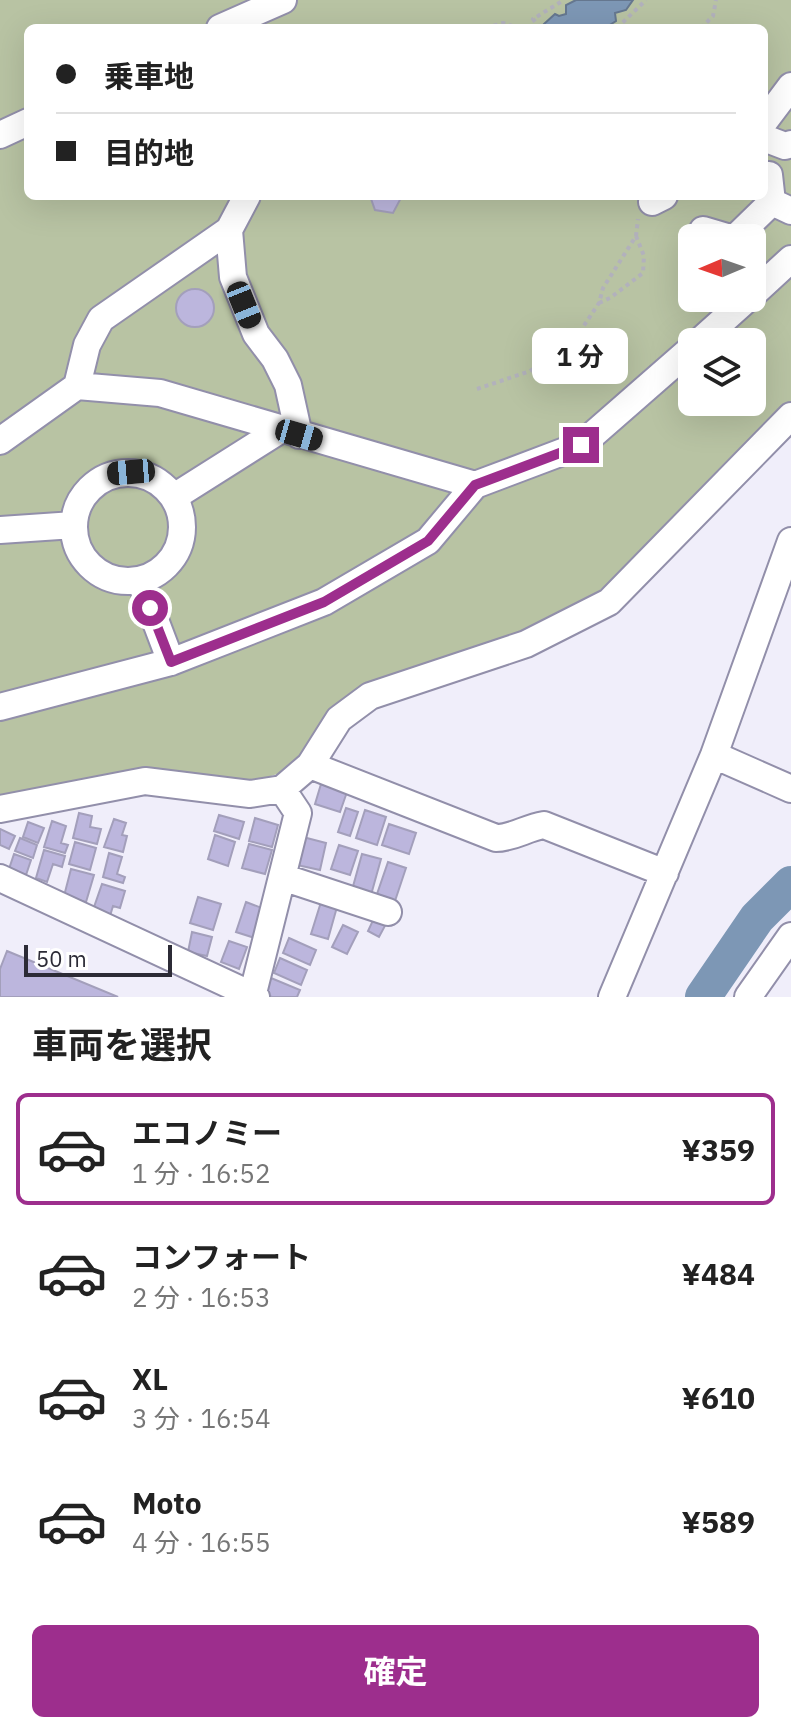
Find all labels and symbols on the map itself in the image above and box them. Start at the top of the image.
north arrow [678,224,766,312]
car [224,278,264,332]
callout: 1 分 [533,329,629,385]
car [273,417,325,453]
route end [563,427,599,463]
car [106,458,156,486]
route start [132,590,168,626]
scale bar [24,941,172,977]

